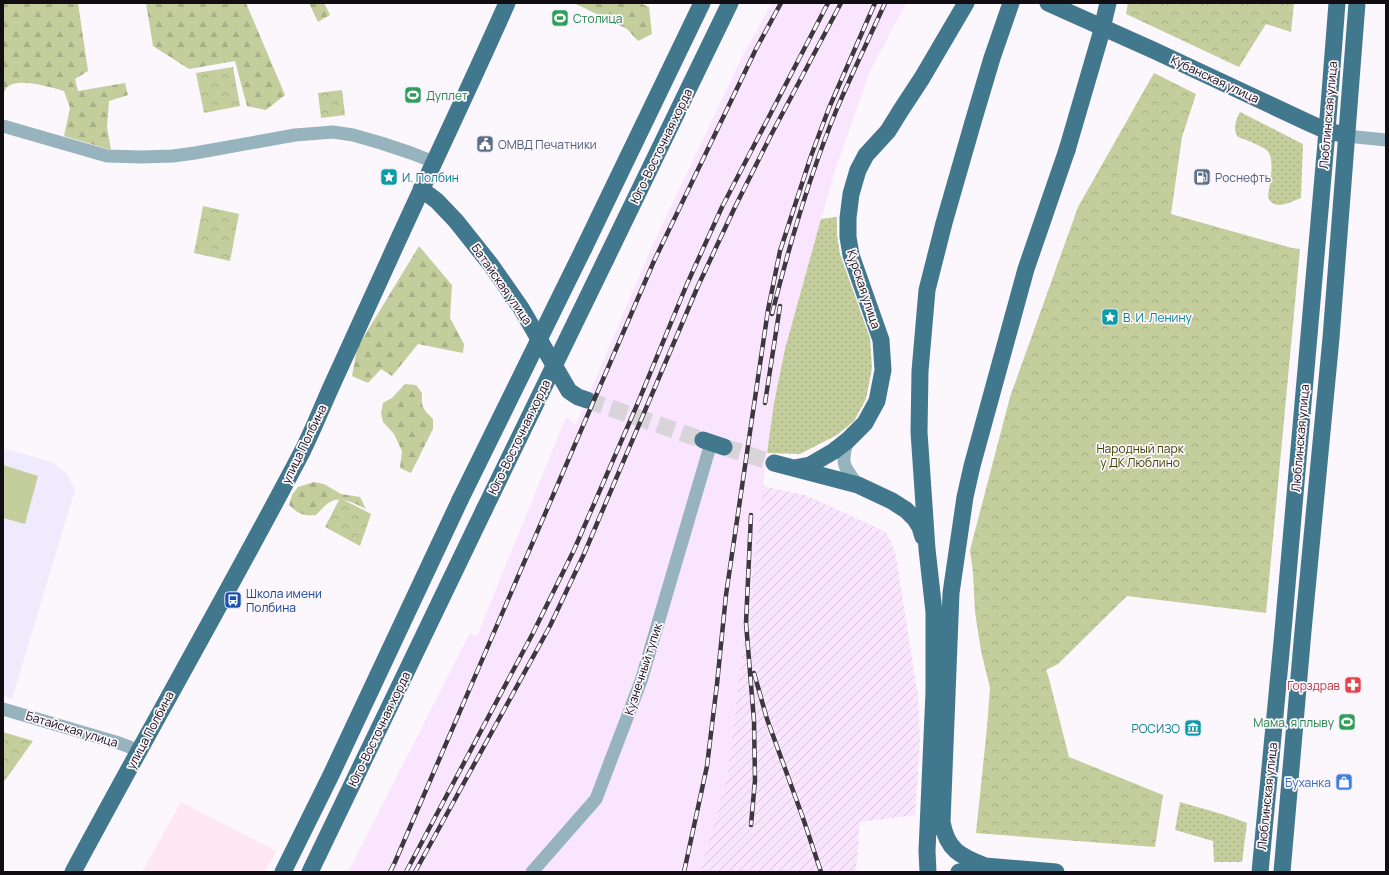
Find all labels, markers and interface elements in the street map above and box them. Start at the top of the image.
sports icon: Столица [550,8,570,28]
place label: Столица [573,10,622,27]
street label: Кубанская улица [1168,51,1262,107]
street label: Люблинская улица [1315,61,1341,169]
sports icon: Дуплет [403,85,423,105]
street label: Юго-Восточная хорда [626,86,696,206]
place label: Дуплет [426,87,468,104]
public building icon: ОМВД Печатники [475,134,495,154]
place label: ОМВД Печатники [498,136,597,153]
place icon: И. Полбин [379,167,399,187]
fuel station icon: Роснефть [1192,167,1212,187]
place label: И. Полбин [402,169,459,186]
place label: Роснефть [1215,169,1271,186]
street label: Батайская улица [468,240,536,328]
street label: Курская улица [843,247,885,331]
place icon: В. И. Ленину [1100,307,1120,327]
place label: В. И. Ленину [1123,309,1193,326]
street label: Юго-Восточная хорда [484,377,554,497]
street label: Люблинская улица [1287,384,1313,492]
street label: улица Полбина [277,402,331,486]
park label: Народный парк у ДК Люблино [1096,440,1185,471]
place label: Школа имени Полбина [246,585,322,616]
bus stop icon: Школа имени Полбина [223,590,243,610]
street label: Кузнечный тупик [620,620,666,717]
street label: Юго-Восточная хорда [344,669,414,789]
pharmacy icon: Горздрав [1343,675,1363,695]
place label: Горздрав [1287,677,1341,694]
street label: улица Полбина [122,688,178,772]
street label: Батайская улица [24,707,120,751]
sports icon: Мама, я плыву [1337,712,1357,732]
place label: Мама, я плыву [1253,714,1335,731]
museum icon: РОСИЗО [1183,718,1203,738]
place label: РОСИЗО [1131,720,1180,737]
street label: Люблинская улица [1253,741,1281,851]
shop icon: Буханка [1334,772,1354,792]
place label: Буханка [1285,774,1331,791]

